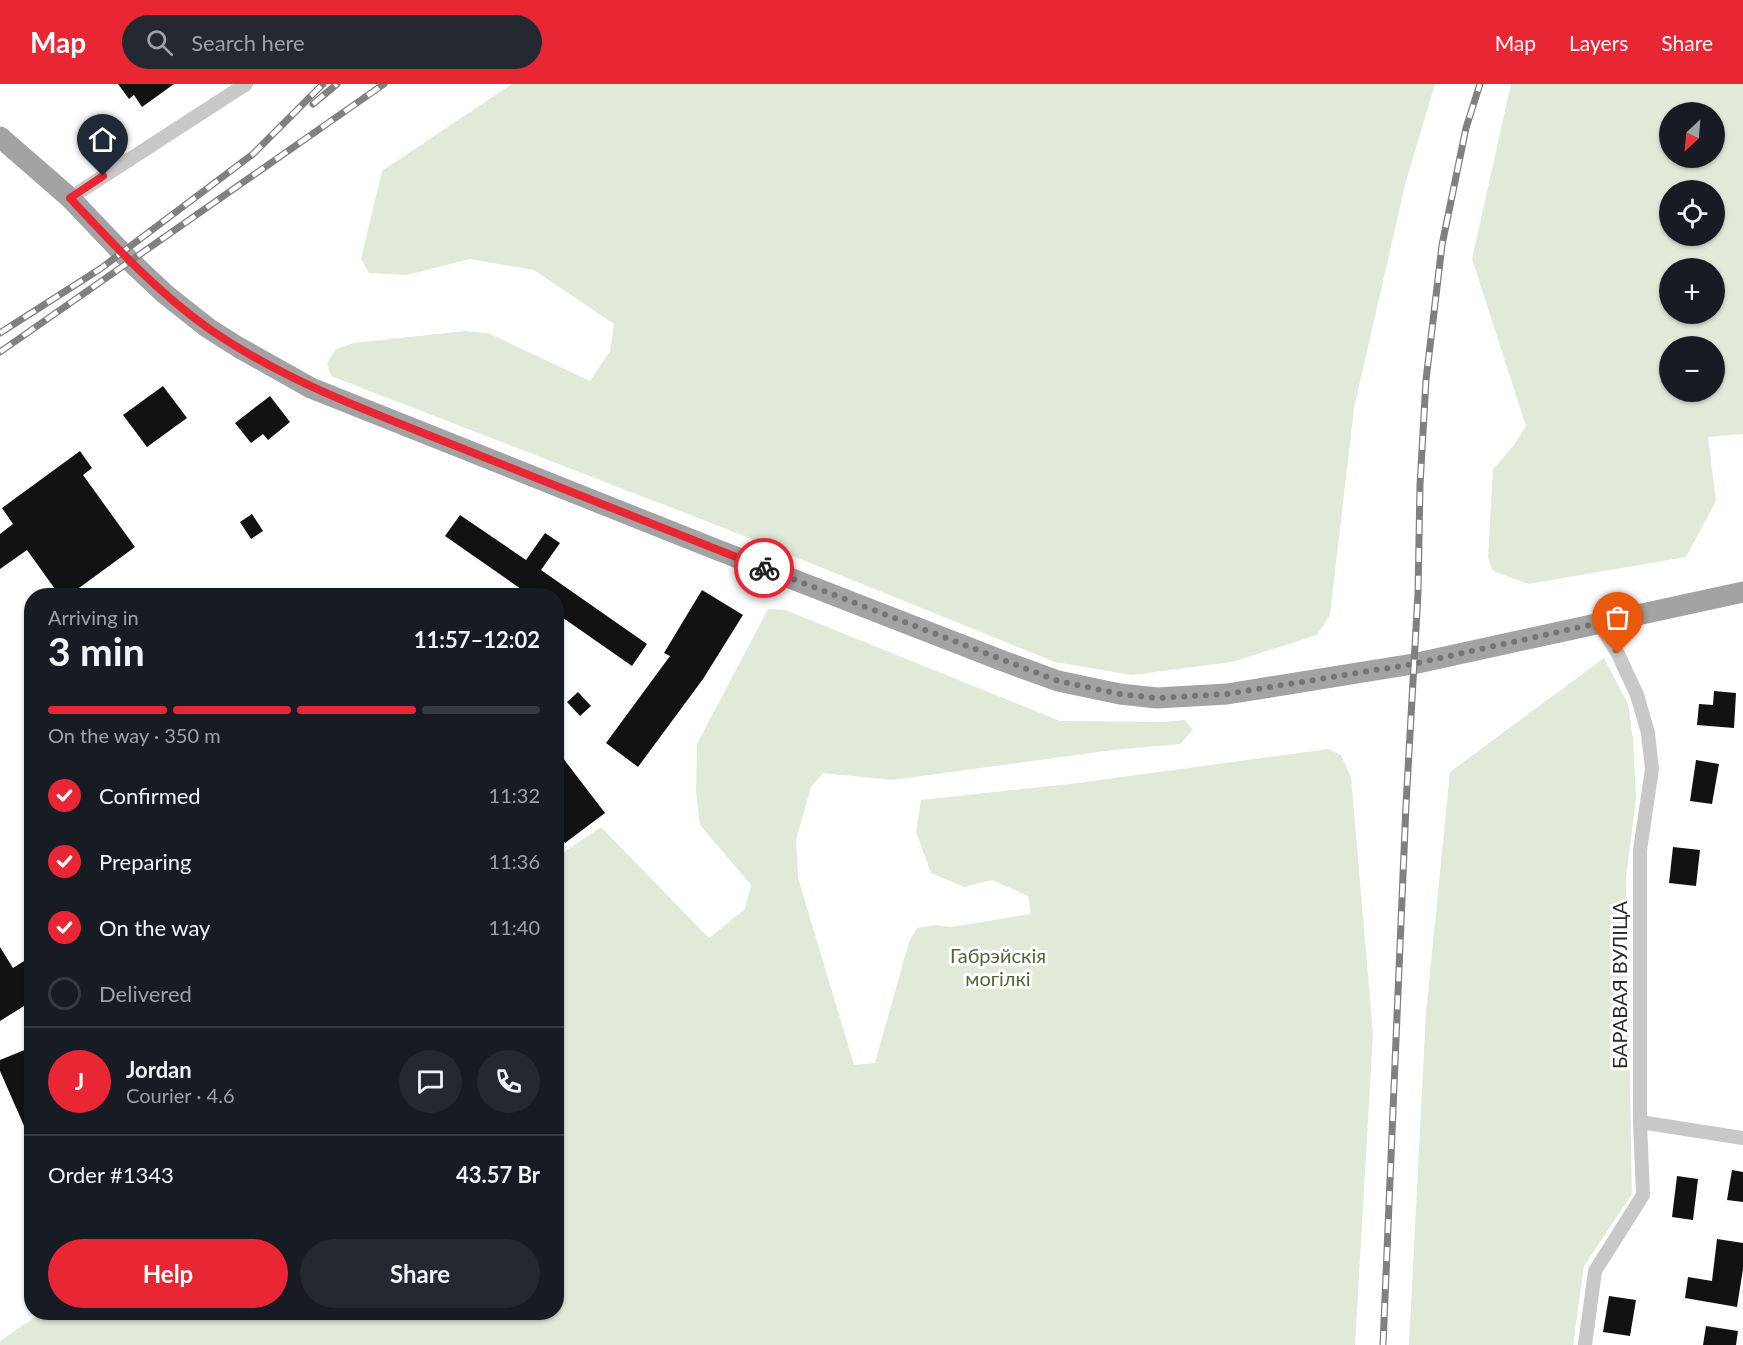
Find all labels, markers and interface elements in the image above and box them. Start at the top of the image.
search box [122,15,542,69]
text: Map [30,25,86,59]
icon: search [143,26,176,59]
text: Search here [191,29,305,56]
text: Map [1495,30,1536,55]
text: Layers [1569,30,1628,55]
text: Share [1661,30,1713,55]
north arrow [1659,102,1725,168]
map controls [1659,102,1725,402]
pin [77,114,128,176]
icon: home [86,123,119,156]
button: locate [1659,180,1725,246]
button: + [1659,258,1725,324]
button: − [1659,336,1725,402]
courier [734,538,794,598]
icon: bike [748,552,781,585]
pin [1592,592,1643,654]
icon: bag [1601,601,1634,634]
text: Arriving in [48,605,139,629]
text: 11:57–12:02 [414,626,540,653]
text: 3 min [48,628,145,674]
text: On the way · 350 m [48,723,221,747]
icon: check [48,779,81,812]
text: Confirmed [99,782,201,809]
text: 11:32 [489,783,540,807]
icon: check [48,845,81,878]
text: Preparing [99,848,191,875]
text: 11:36 [489,849,540,873]
street label: БАРАВАЯ ВУЛІЦА [1607,900,1631,1069]
icon: check [48,911,81,944]
text: On the way [99,914,210,941]
text: 11:40 [489,915,540,939]
park label: Габрэйскія могілкі [950,943,1046,990]
text: Delivered [99,980,192,1007]
button: chat [399,1050,462,1113]
button: phone [477,1050,540,1113]
text: Jordan [126,1056,192,1083]
text: J [75,1068,84,1095]
text: Courier · 4.6 [126,1083,235,1107]
text: Order #1343 [48,1161,174,1188]
text: 43.57 Br [456,1161,540,1188]
button: Help [48,1239,288,1308]
button: Share [300,1239,540,1308]

